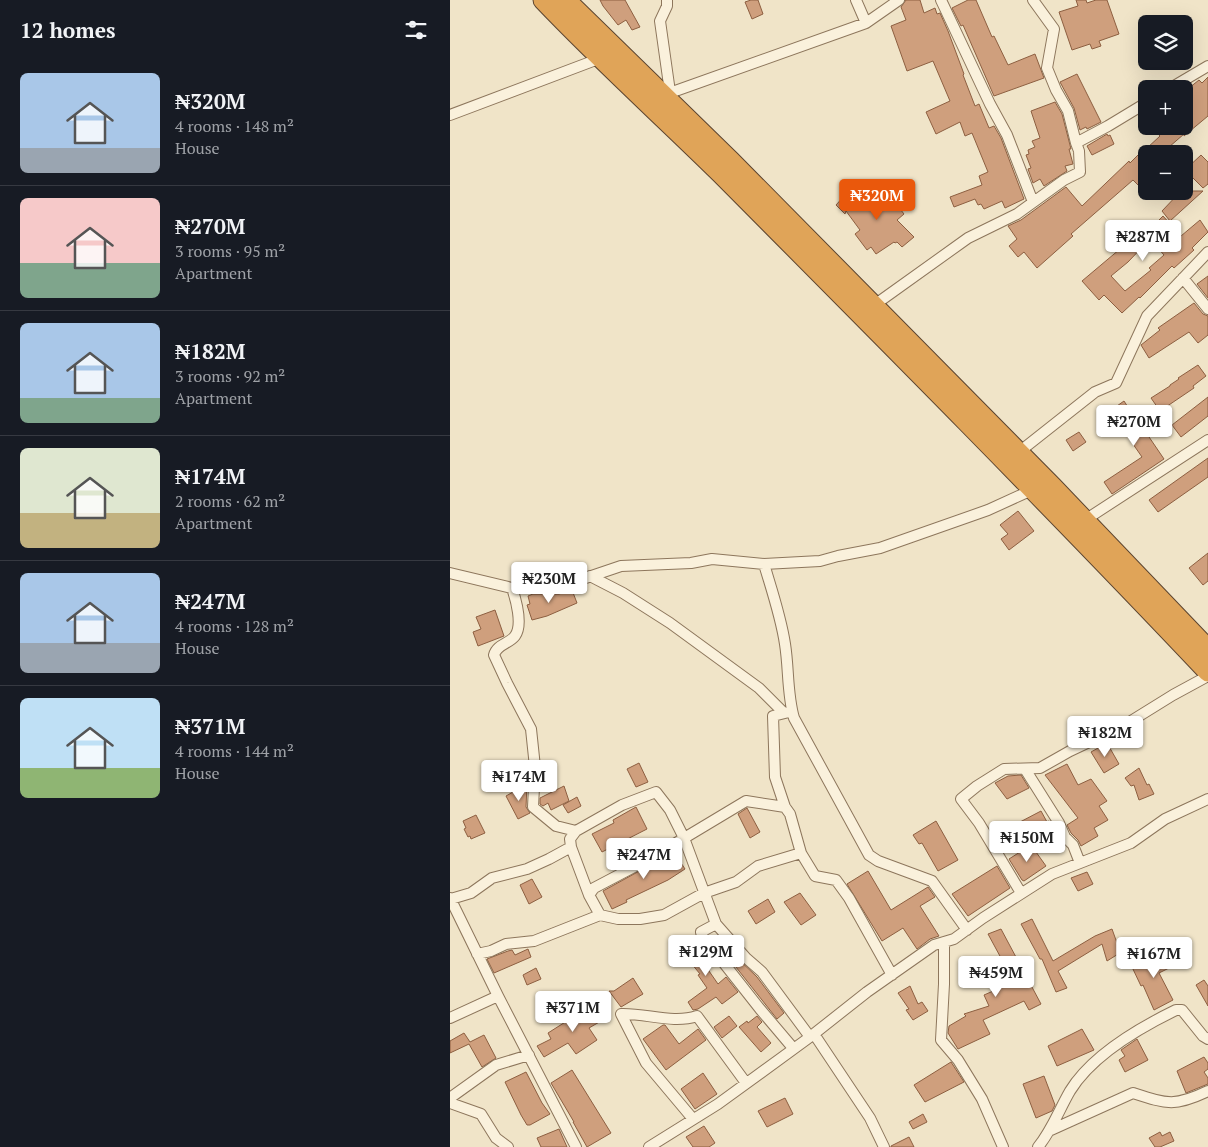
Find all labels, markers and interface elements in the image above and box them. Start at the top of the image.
map controls [1138,15,1193,200]
button: layers [1138,15,1193,70]
text: 12 homes [20,16,116,44]
icon: filters [402,16,430,44]
button: + [1138,80,1193,135]
text: ₦320M [175,87,245,115]
icon: home [60,93,120,153]
text: 4 rooms · 148 m² [175,115,294,137]
text: House [175,137,220,159]
button: − [1138,145,1193,200]
pin: ₦320M [842,178,912,221]
text: ₦320M [850,184,904,206]
text: ₦270M [175,212,245,240]
icon: home [60,218,120,278]
pin: ₦287M [1108,220,1178,262]
text: ₦287M [1116,225,1170,247]
text: 3 rooms · 95 m² [175,240,285,262]
text: Apartment [175,262,252,284]
text: ₦182M [175,337,245,365]
icon: home [60,343,120,403]
text: 3 rooms · 92 m² [175,365,285,387]
text: Apartment [175,387,252,409]
pin: ₦270M [1099,404,1169,447]
text: ₦270M [1107,410,1161,432]
text: ₦174M [175,462,245,490]
icon: home [60,468,120,528]
text: 2 rooms · 62 m² [175,490,285,512]
text: Apartment [175,512,252,534]
pin: ₦230M [514,562,584,604]
text: ₦230M [522,567,576,589]
text: ₦247M [175,587,245,615]
icon: home [60,593,120,653]
text: 4 rooms · 128 m² [175,615,294,637]
text: House [175,637,220,659]
text: ₦371M [175,712,245,740]
pin: ₦182M [1070,716,1140,758]
icon: home [60,718,120,778]
text: ₦182M [1078,721,1132,743]
text: 4 rooms · 144 m² [175,740,294,762]
pin: ₦174M [484,760,554,802]
text: House [175,762,220,784]
text: ₦174M [492,765,546,787]
pin: ₦150M [992,820,1062,863]
text: ₦150M [1000,826,1054,848]
pin: ₦247M [609,838,679,880]
text: ₦247M [617,843,671,865]
pin: ₦129M [671,934,741,977]
pin: ₦167M [1119,936,1189,979]
text: ₦129M [679,940,733,962]
text: ₦167M [1127,942,1181,964]
pin: ₦459M [961,956,1031,998]
text: ₦459M [969,961,1023,983]
pin: ₦371M [538,990,608,1033]
text: ₦371M [546,996,600,1018]

